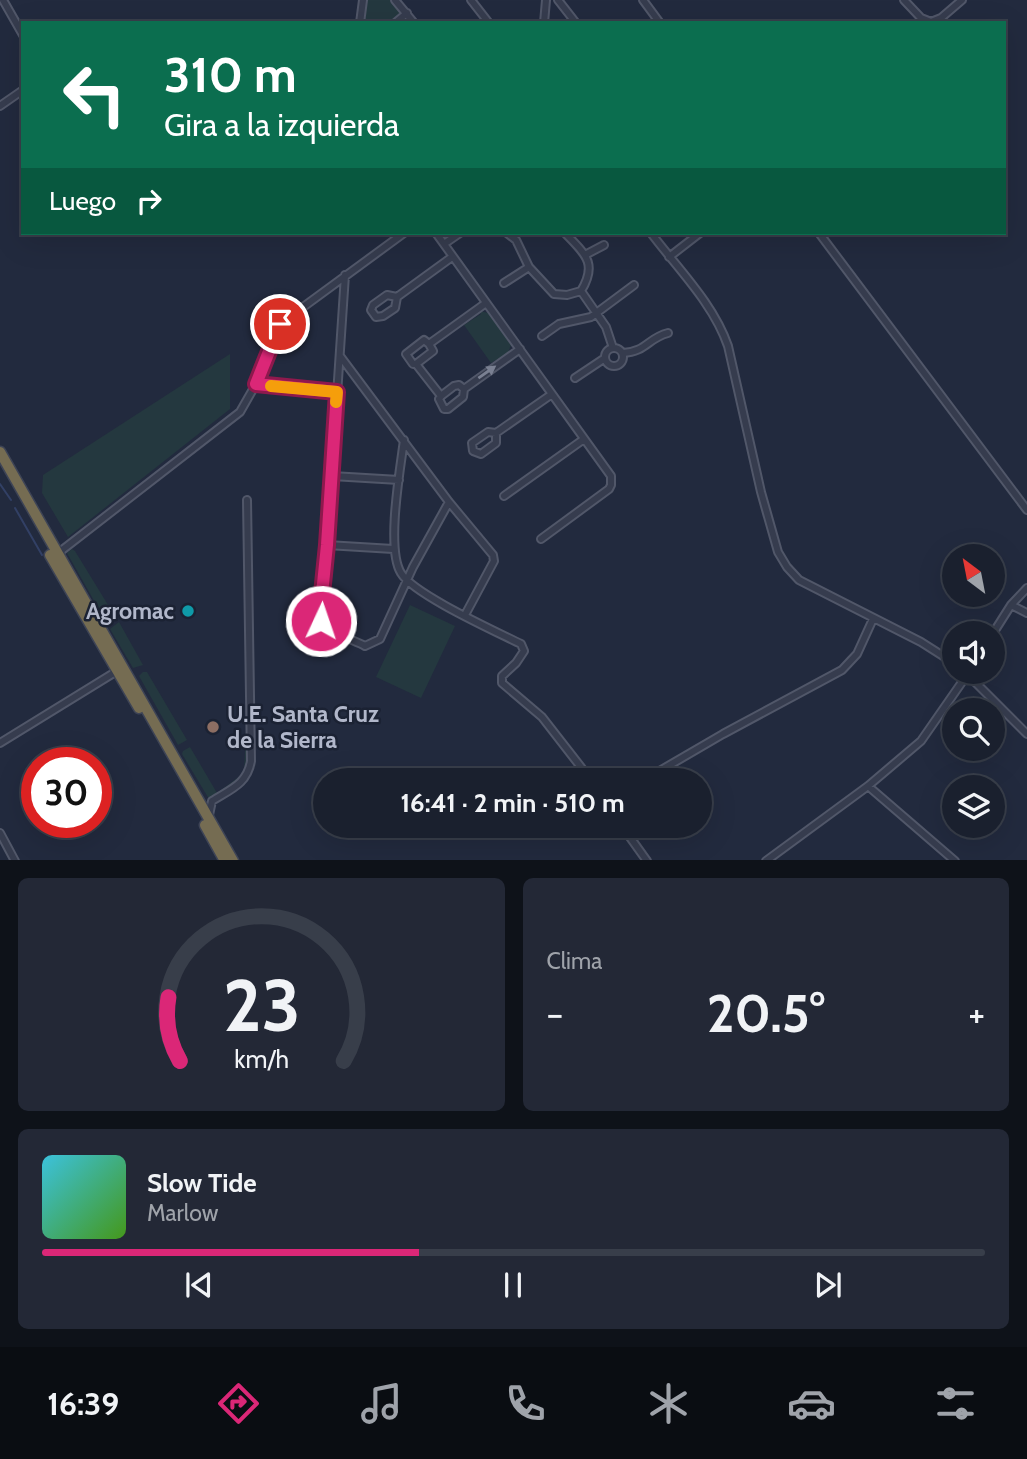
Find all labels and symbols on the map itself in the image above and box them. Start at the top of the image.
pin [250,294,310,354]
one-way arrow [478,365,496,379]
north arrow [942,544,1004,607]
position arrow [284,584,358,658]
place label: Agromac [86,597,174,625]
marker: Agromac [180,603,196,619]
place label: U.E. Santa Cruz de la Sierra [227,700,379,754]
marker: U.E. Santa Cruz de la Sierra [205,719,221,735]
speed limit sign: 30 [21,747,112,838]

